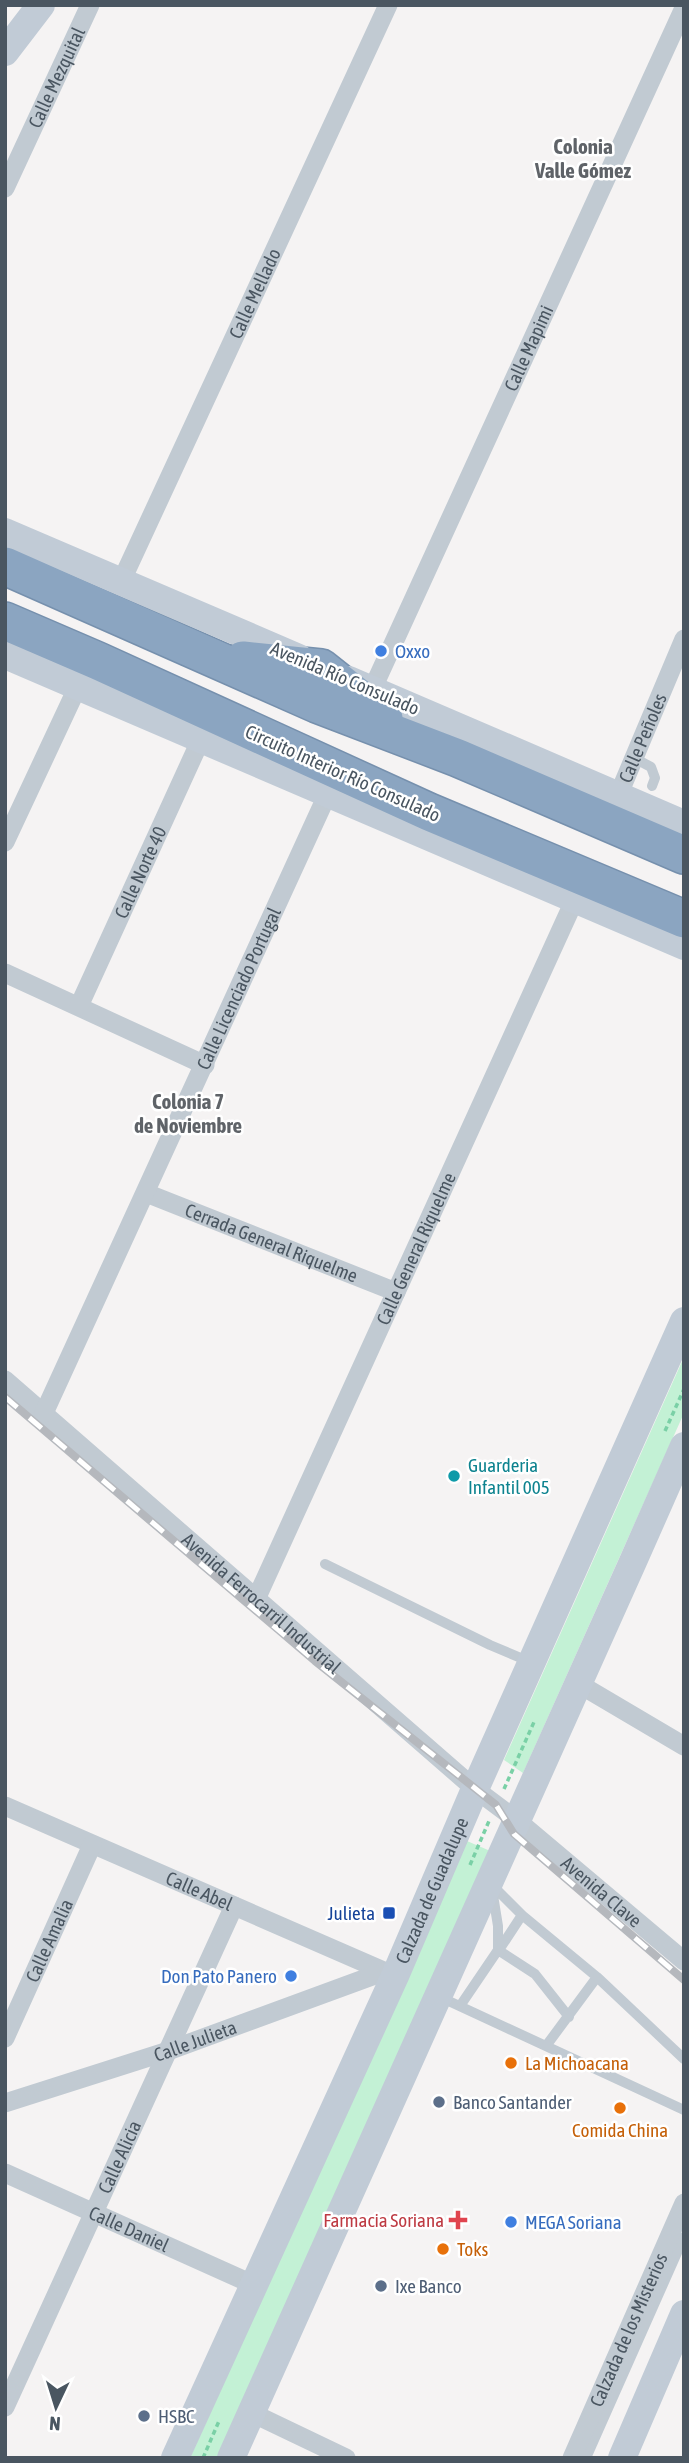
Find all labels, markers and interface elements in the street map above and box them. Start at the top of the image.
street label: Calle Mezquital [24,23,89,131]
district label: Colonia Valle Gómez [534,134,631,182]
street label: Calle Mellado [224,245,285,342]
street label: Calle Mapimi [499,302,557,394]
street label: Avenida Río Consulado [267,637,423,719]
place label: Oxxo [395,640,430,662]
marker: Oxxo [373,643,389,659]
street label: Calle Peñoles [614,690,671,786]
street label: Circuito Interior Río Consulado [242,720,444,826]
street label: Calle Norte 40 [110,823,171,922]
street label: Calle Licenciado Portugal [192,904,285,1073]
district label: Colonia 7 de Noviembre [134,1089,242,1137]
street label: Calle General Riquelme [372,1169,460,1328]
street label: Cerrada General Riquelme [182,1199,361,1287]
place label: Guarderia Infantil 005 [468,1454,550,1498]
marker: Guarderia Infantil 005 [446,1468,462,1484]
street label: Avenida Ferrocarril Industrial [178,1528,345,1678]
street label: Calzada de Guadalupe [391,1814,473,1967]
street label: Avenida Clave [557,1851,646,1932]
street label: Calle Abel [163,1867,236,1915]
street label: Calle Amalia [21,1896,77,1985]
place label: Julieta [327,1902,375,1924]
marker: Julieta [381,1905,397,1921]
place label: Don Pato Panero [161,1965,277,1987]
marker: Don Pato Panero [283,1968,299,1984]
street label: Calle Julieta [151,2016,239,2066]
place label: La Michoacana [525,2052,629,2074]
marker: La Michoacana [503,2055,519,2071]
place label: Banco Santander [453,2091,572,2113]
marker: Banco Santander [431,2094,447,2110]
marker: Comida China [612,2100,628,2116]
street label: Calle Alicia [93,2117,145,2197]
place label: Comida China [572,2119,668,2141]
street label: Calle Daniel [86,2201,172,2256]
place label: Farmacia Soriana [323,2209,444,2231]
place label: MEGA Soriana [525,2211,622,2233]
marker: Farmacia Soriana [450,2212,466,2228]
marker: MEGA Soriana [503,2214,519,2230]
place label: Toks [457,2238,488,2260]
marker: Toks [435,2241,451,2257]
street label: Calzada de los Misterios [585,2249,672,2410]
place label: Ixe Banco [395,2275,462,2297]
marker: Ixe Banco [373,2278,389,2294]
north arrow [21,2372,91,2442]
place label: HSBC [158,2405,195,2427]
marker: HSBC [136,2408,152,2424]
text: N [48,2413,61,2435]

